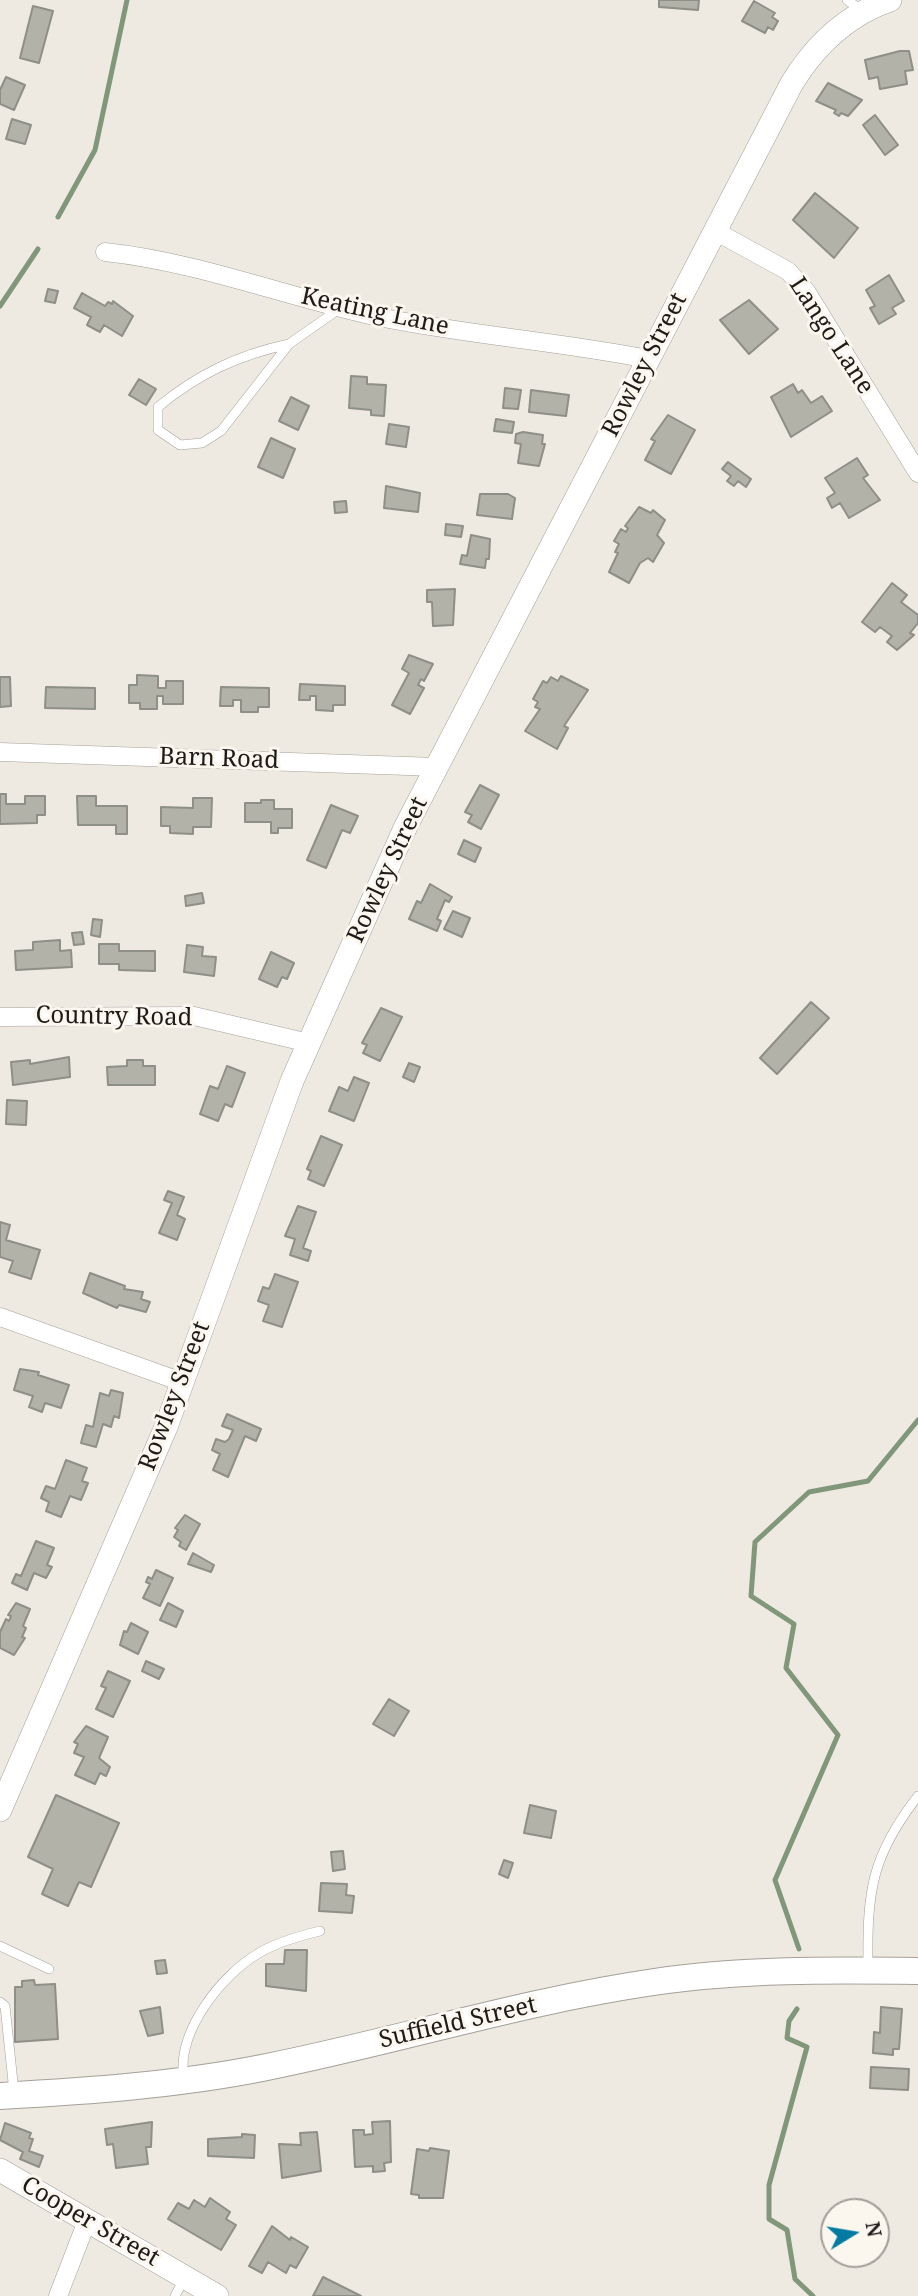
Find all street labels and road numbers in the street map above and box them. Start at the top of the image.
street label: Lango Lane [783,272,879,400]
street label: Keating Lane [299,282,451,342]
street label: Rowley Street [596,288,694,442]
street label: Barn Road [158,743,280,775]
street label: Rowley Street [342,793,434,947]
street label: Country Road [35,1001,193,1033]
street label: Rowley Street [133,1317,217,1475]
street label: Suffield Street [377,1991,539,2055]
street label: Cooper Street [16,2171,164,2273]

